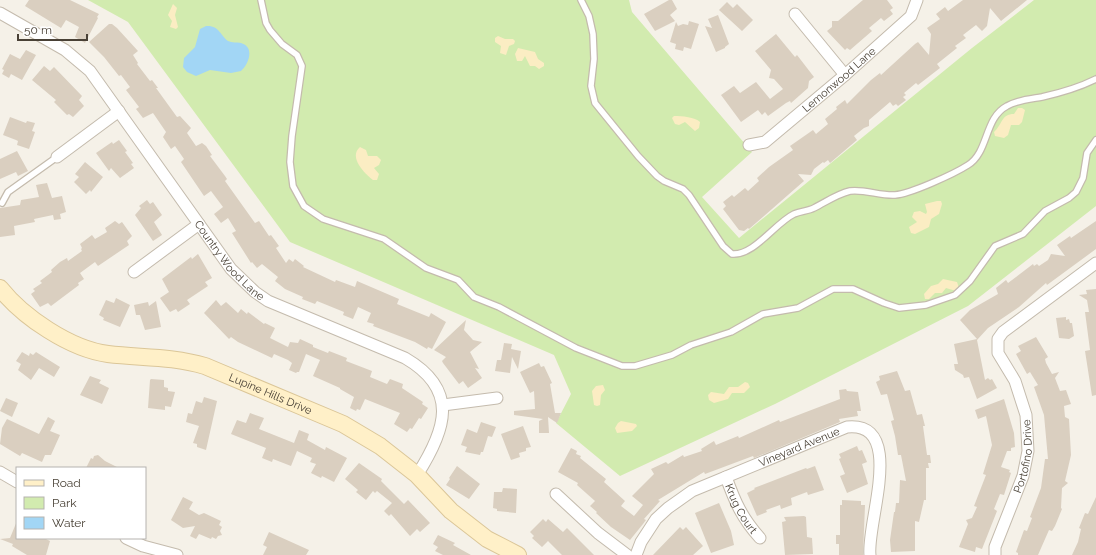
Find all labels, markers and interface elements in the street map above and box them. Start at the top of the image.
scale bar [18,16,87,42]
text: 50 m [24,23,52,37]
street label: Lemonwood Lane [800,44,879,115]
street label: Country Wood Lane [192,218,267,303]
street label: Lupine Hills Drive [227,370,314,417]
street label: Portofino Drive [1010,419,1035,495]
street label: Vineyard Avenue [757,424,842,469]
legend [16,467,146,539]
text: Road [52,476,81,490]
street label: Krug Court [723,482,760,536]
text: Park [52,496,77,510]
text: Water [52,516,86,530]

